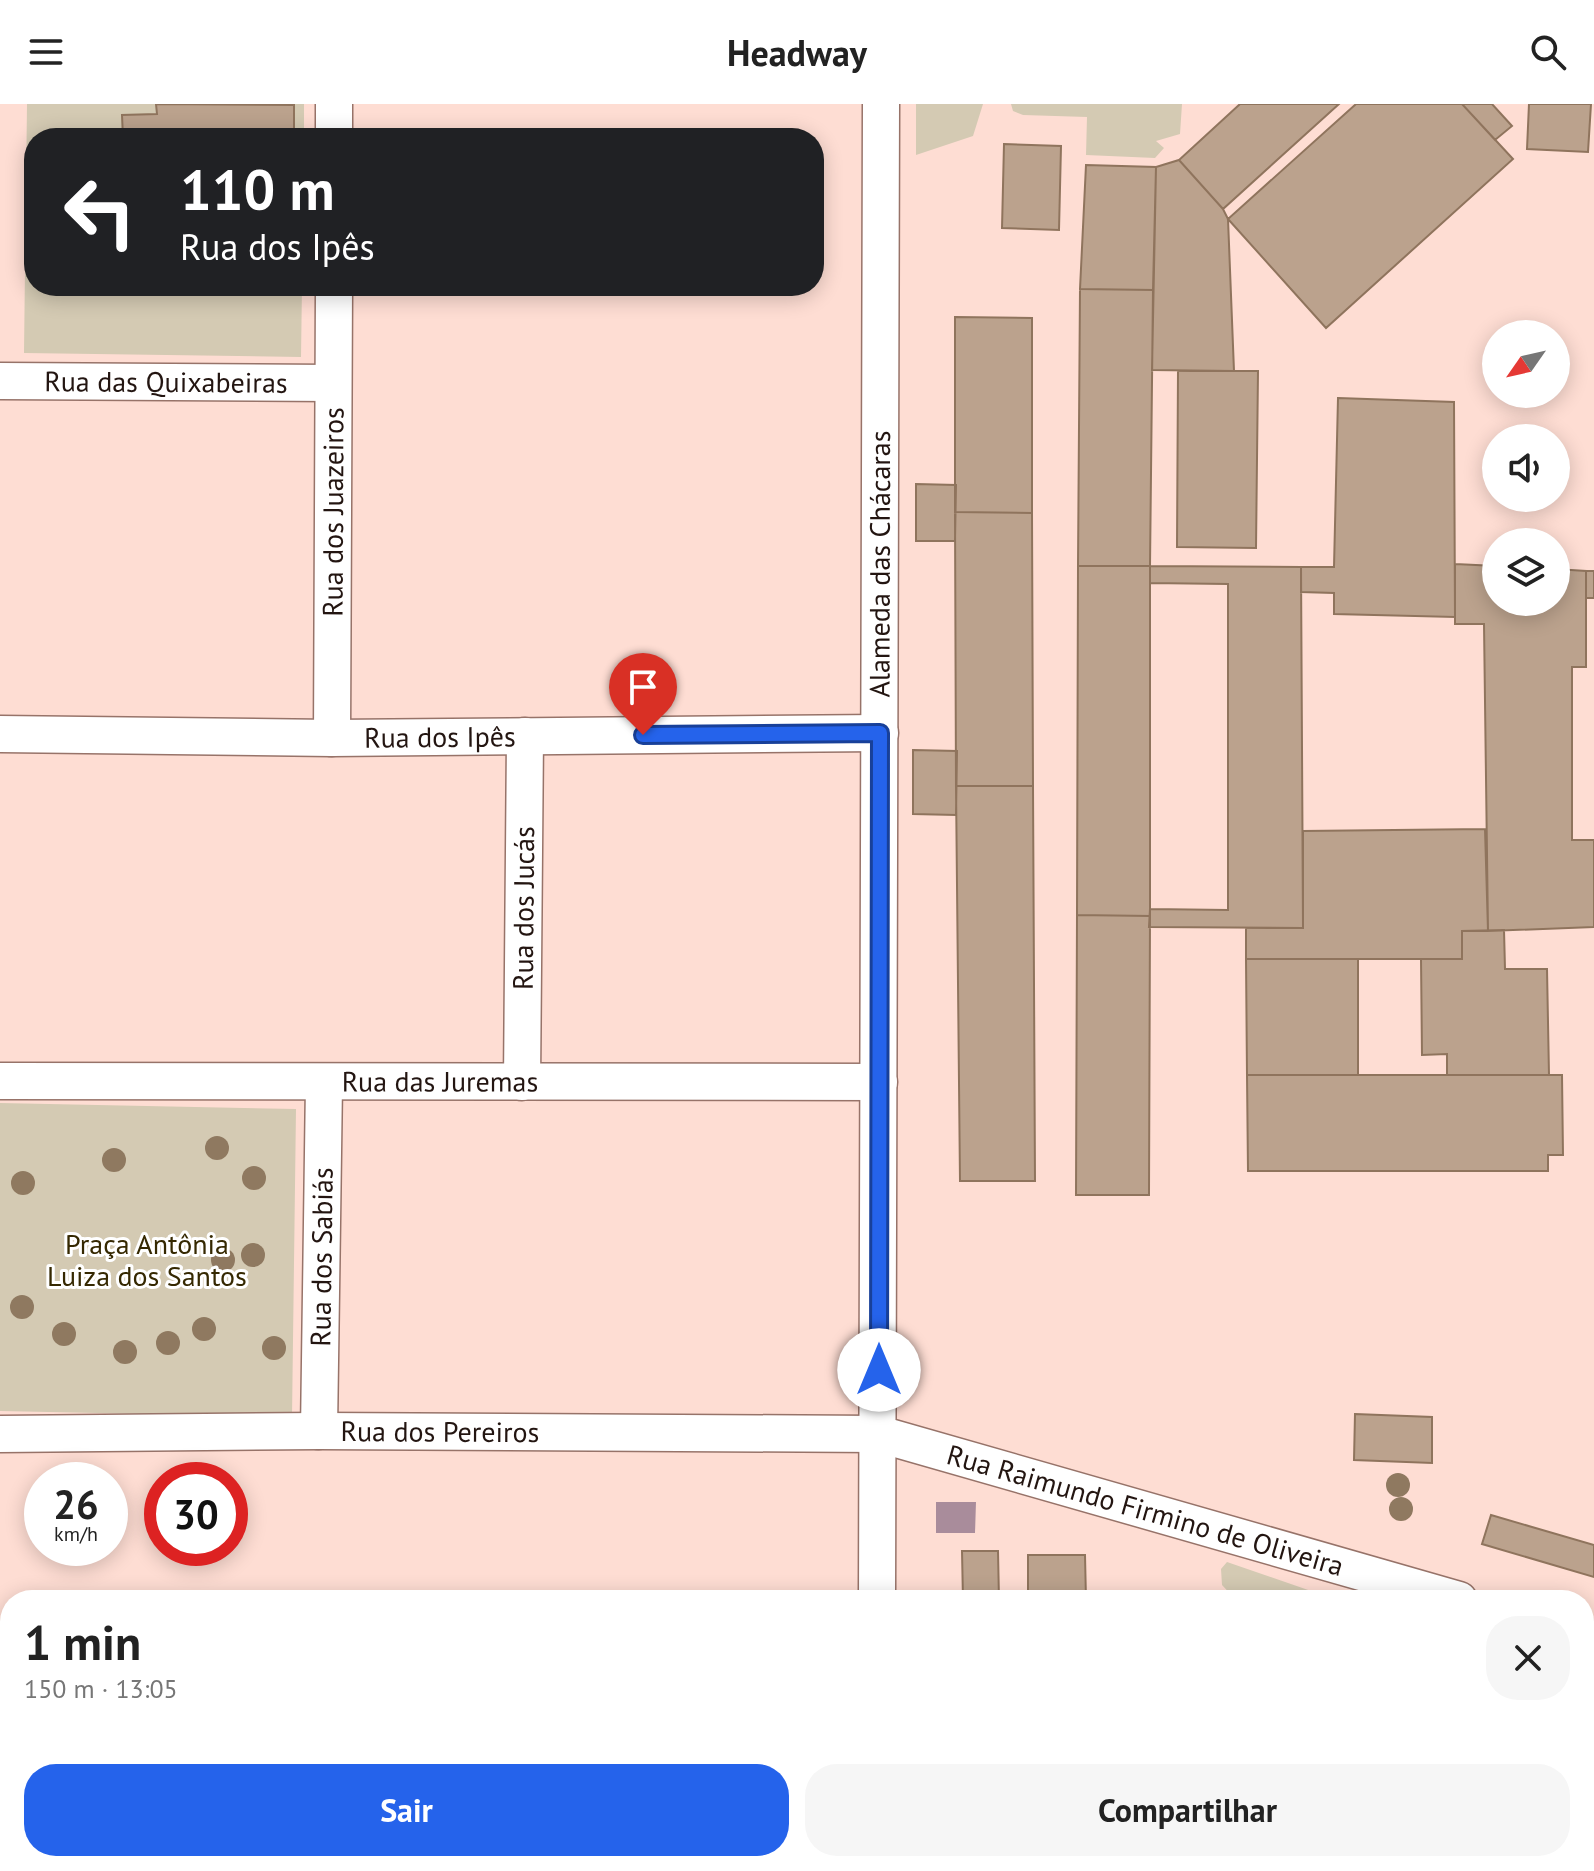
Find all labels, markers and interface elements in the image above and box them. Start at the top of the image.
text: Headway [727,29,867,76]
icon: menu [24,30,68,74]
icon: search [1526,30,1570,74]
text: 110 m [180,153,335,225]
icon: left [48,160,152,264]
text: Rua dos Ipês [180,223,375,270]
north arrow [1482,320,1570,408]
map controls [1482,320,1570,616]
street label: Rua das Quixabeiras [44,362,288,401]
street label: Rua dos Juazeiros [314,407,351,617]
button: sound [1482,424,1570,512]
street label: Alameda das Chácaras [860,430,898,698]
button: layers [1482,528,1570,616]
pin [609,653,677,735]
icon: arrive [621,665,665,709]
street label: Rua dos Ipês [364,717,516,756]
street label: Rua dos Jucás [504,826,542,990]
street label: Rua das Juremas [342,1062,538,1100]
street label: Rua dos Sabiás [301,1167,341,1347]
park label: Praça Antônia Luiza dos Santos [47,1225,247,1294]
position arrow [837,1328,921,1412]
street label: Rua dos Pereiros [341,1412,539,1450]
street label: Rua Raimundo Firmino de Oliveira [943,1435,1348,1584]
speed limit sign: 30 [144,1462,248,1566]
text: 26 [53,1478,99,1530]
text: km/h [54,1521,98,1547]
text: 1 min [24,1611,141,1673]
button: close [1486,1616,1570,1700]
text: 150 m · 13:05 [24,1672,178,1705]
button: Sair [24,1764,789,1856]
button: Compartilhar [805,1764,1570,1856]

